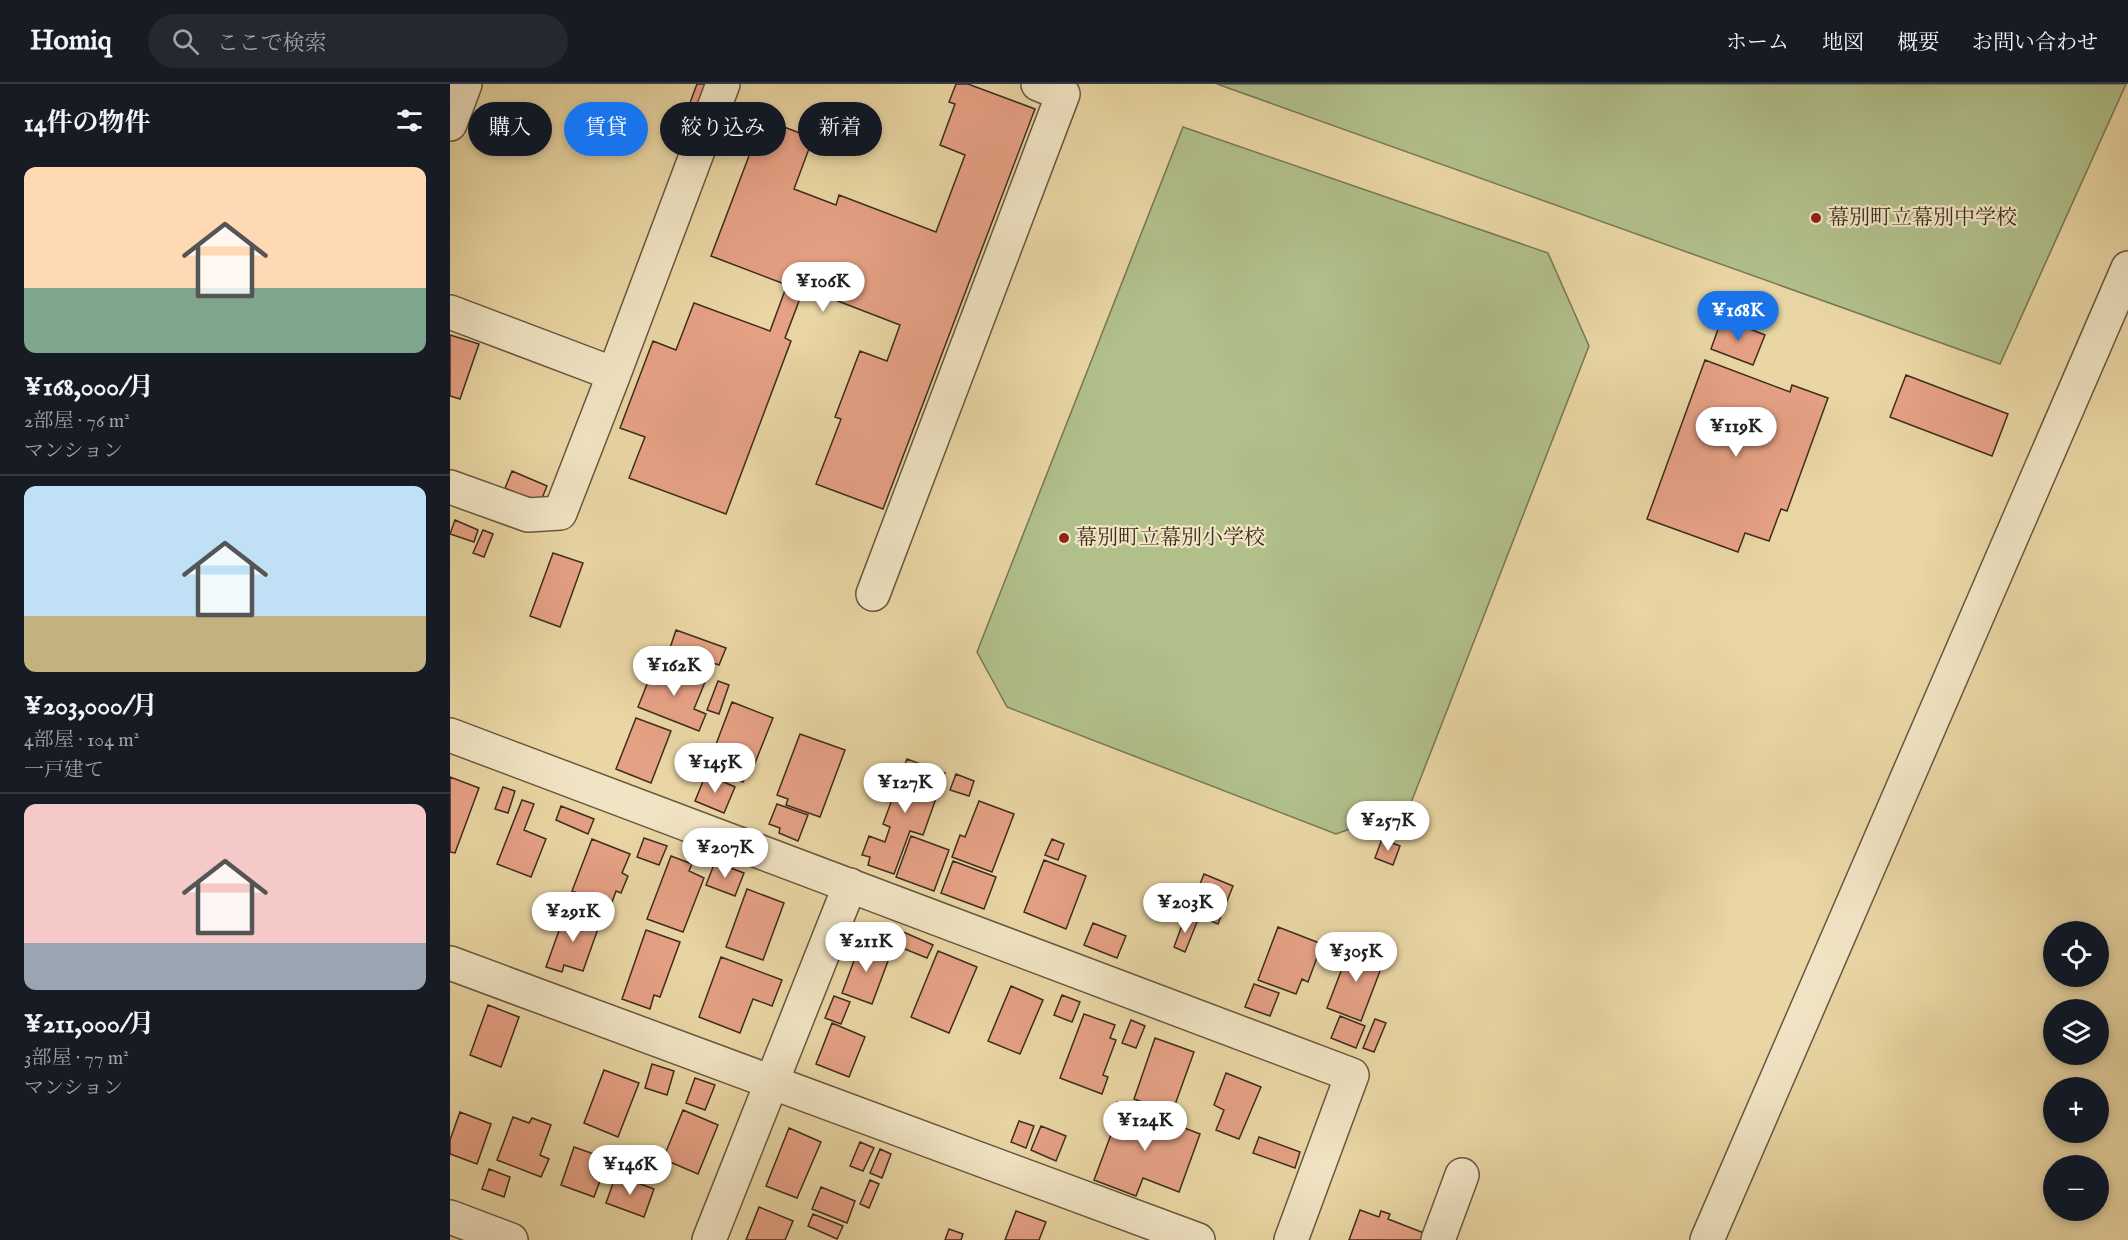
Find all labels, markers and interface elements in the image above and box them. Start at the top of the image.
search box [148,14,568,68]
text: Homiq [30,24,112,59]
icon: search [169,25,202,58]
text: ここで検索 [217,30,327,58]
text: ホーム [1726,30,1789,57]
text: 地図 [1822,30,1864,57]
text: 概要 [1897,30,1939,57]
text: お問い合わせ [1972,30,2098,57]
chip: 購入 [468,102,552,156]
chip: 賃貸 [564,102,648,156]
chip: 絞り込み [660,102,786,156]
chip: 新着 [798,102,882,156]
icon: filters [393,104,426,137]
text: 14件の物件 [24,107,150,140]
place label: 幕別町立幕別中学校 [1828,205,2017,232]
icon: home [171,206,279,314]
marker: 幕別町立幕別中学校 [1809,211,1823,225]
pin: ¥106K [781,262,865,313]
text: ¥106K [796,269,850,294]
pin: ¥168K [1696,291,1780,342]
text: ¥168K [1712,298,1764,323]
text: ¥168,000/月 [24,371,154,404]
pin: ¥119K [1694,407,1778,458]
text: 2部屋 · 76 m² [24,409,130,434]
text: ¥119K [1710,414,1762,439]
text: マンション [24,439,123,464]
icon: home [171,525,279,633]
place label: 幕別町立幕別小学校 [1076,525,1265,552]
marker: 幕別町立幕別小学校 [1057,531,1071,545]
pin: ¥162K [632,646,716,697]
text: ¥162K [647,653,701,678]
text: ¥203,000/月 [24,690,158,723]
text: 4部屋 · 104 m² [24,728,139,753]
pin: ¥145K [673,743,757,794]
text: ¥145K [688,750,742,775]
text: 一戸建て [24,758,104,783]
pin: ¥127K [863,763,947,814]
text: ¥127K [877,770,933,795]
pin: ¥257K [1346,801,1430,852]
text: ¥257K [1361,808,1415,833]
pin: ¥207K [683,828,767,879]
text: ¥207K [696,835,754,860]
icon: home [171,843,279,951]
pin: ¥203K [1143,883,1227,934]
text: ¥203K [1157,890,1213,915]
pin: ¥291K [531,892,615,943]
text: ¥291K [546,899,600,924]
map controls [2043,921,2109,1221]
button: locate [2043,921,2109,987]
pin: ¥211K [824,922,908,973]
text: ¥211K [839,929,893,954]
pin: ¥305K [1314,932,1398,983]
text: ¥305K [1329,939,1383,964]
button: layers [2043,999,2109,1065]
text: ¥211,000/月 [24,1008,155,1041]
text: 3部屋 · 77 m² [24,1046,129,1071]
text: マンション [24,1076,123,1101]
button: + [2043,1077,2109,1143]
pin: ¥124K [1103,1101,1187,1152]
text: ¥124K [1117,1108,1173,1133]
pin: ¥146K [588,1145,672,1196]
text: ¥146K [603,1152,657,1177]
button: − [2043,1155,2109,1221]

